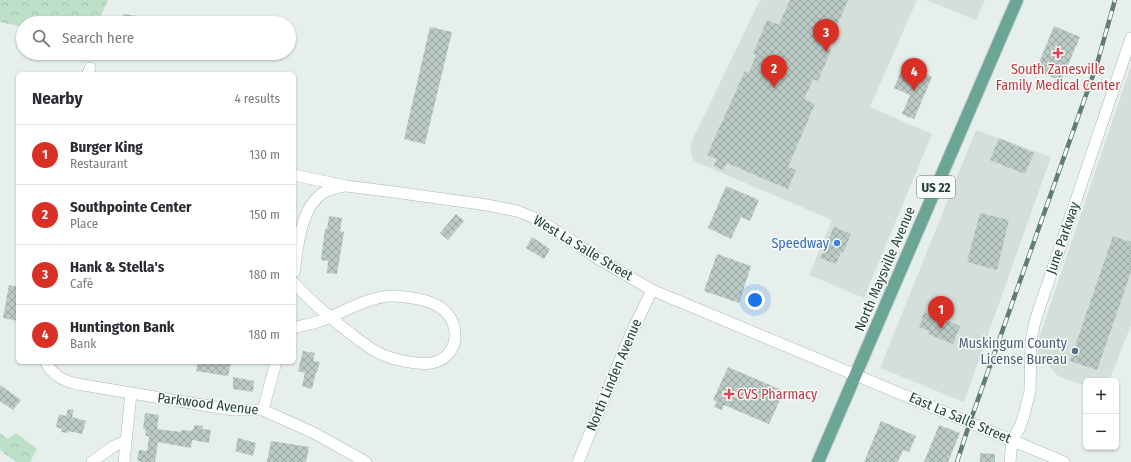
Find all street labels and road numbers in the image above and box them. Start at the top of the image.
road number: US 22 [917,176,955,198]
street label: June Parkway [1043,199,1084,276]
street label: North Maysville Avenue [851,204,919,334]
street label: West La Salle Street [530,212,636,285]
street label: North Linden Avenue [583,316,645,434]
street label: Parkwood Avenue [157,389,260,419]
street label: East La Salle Street [907,389,1014,447]

